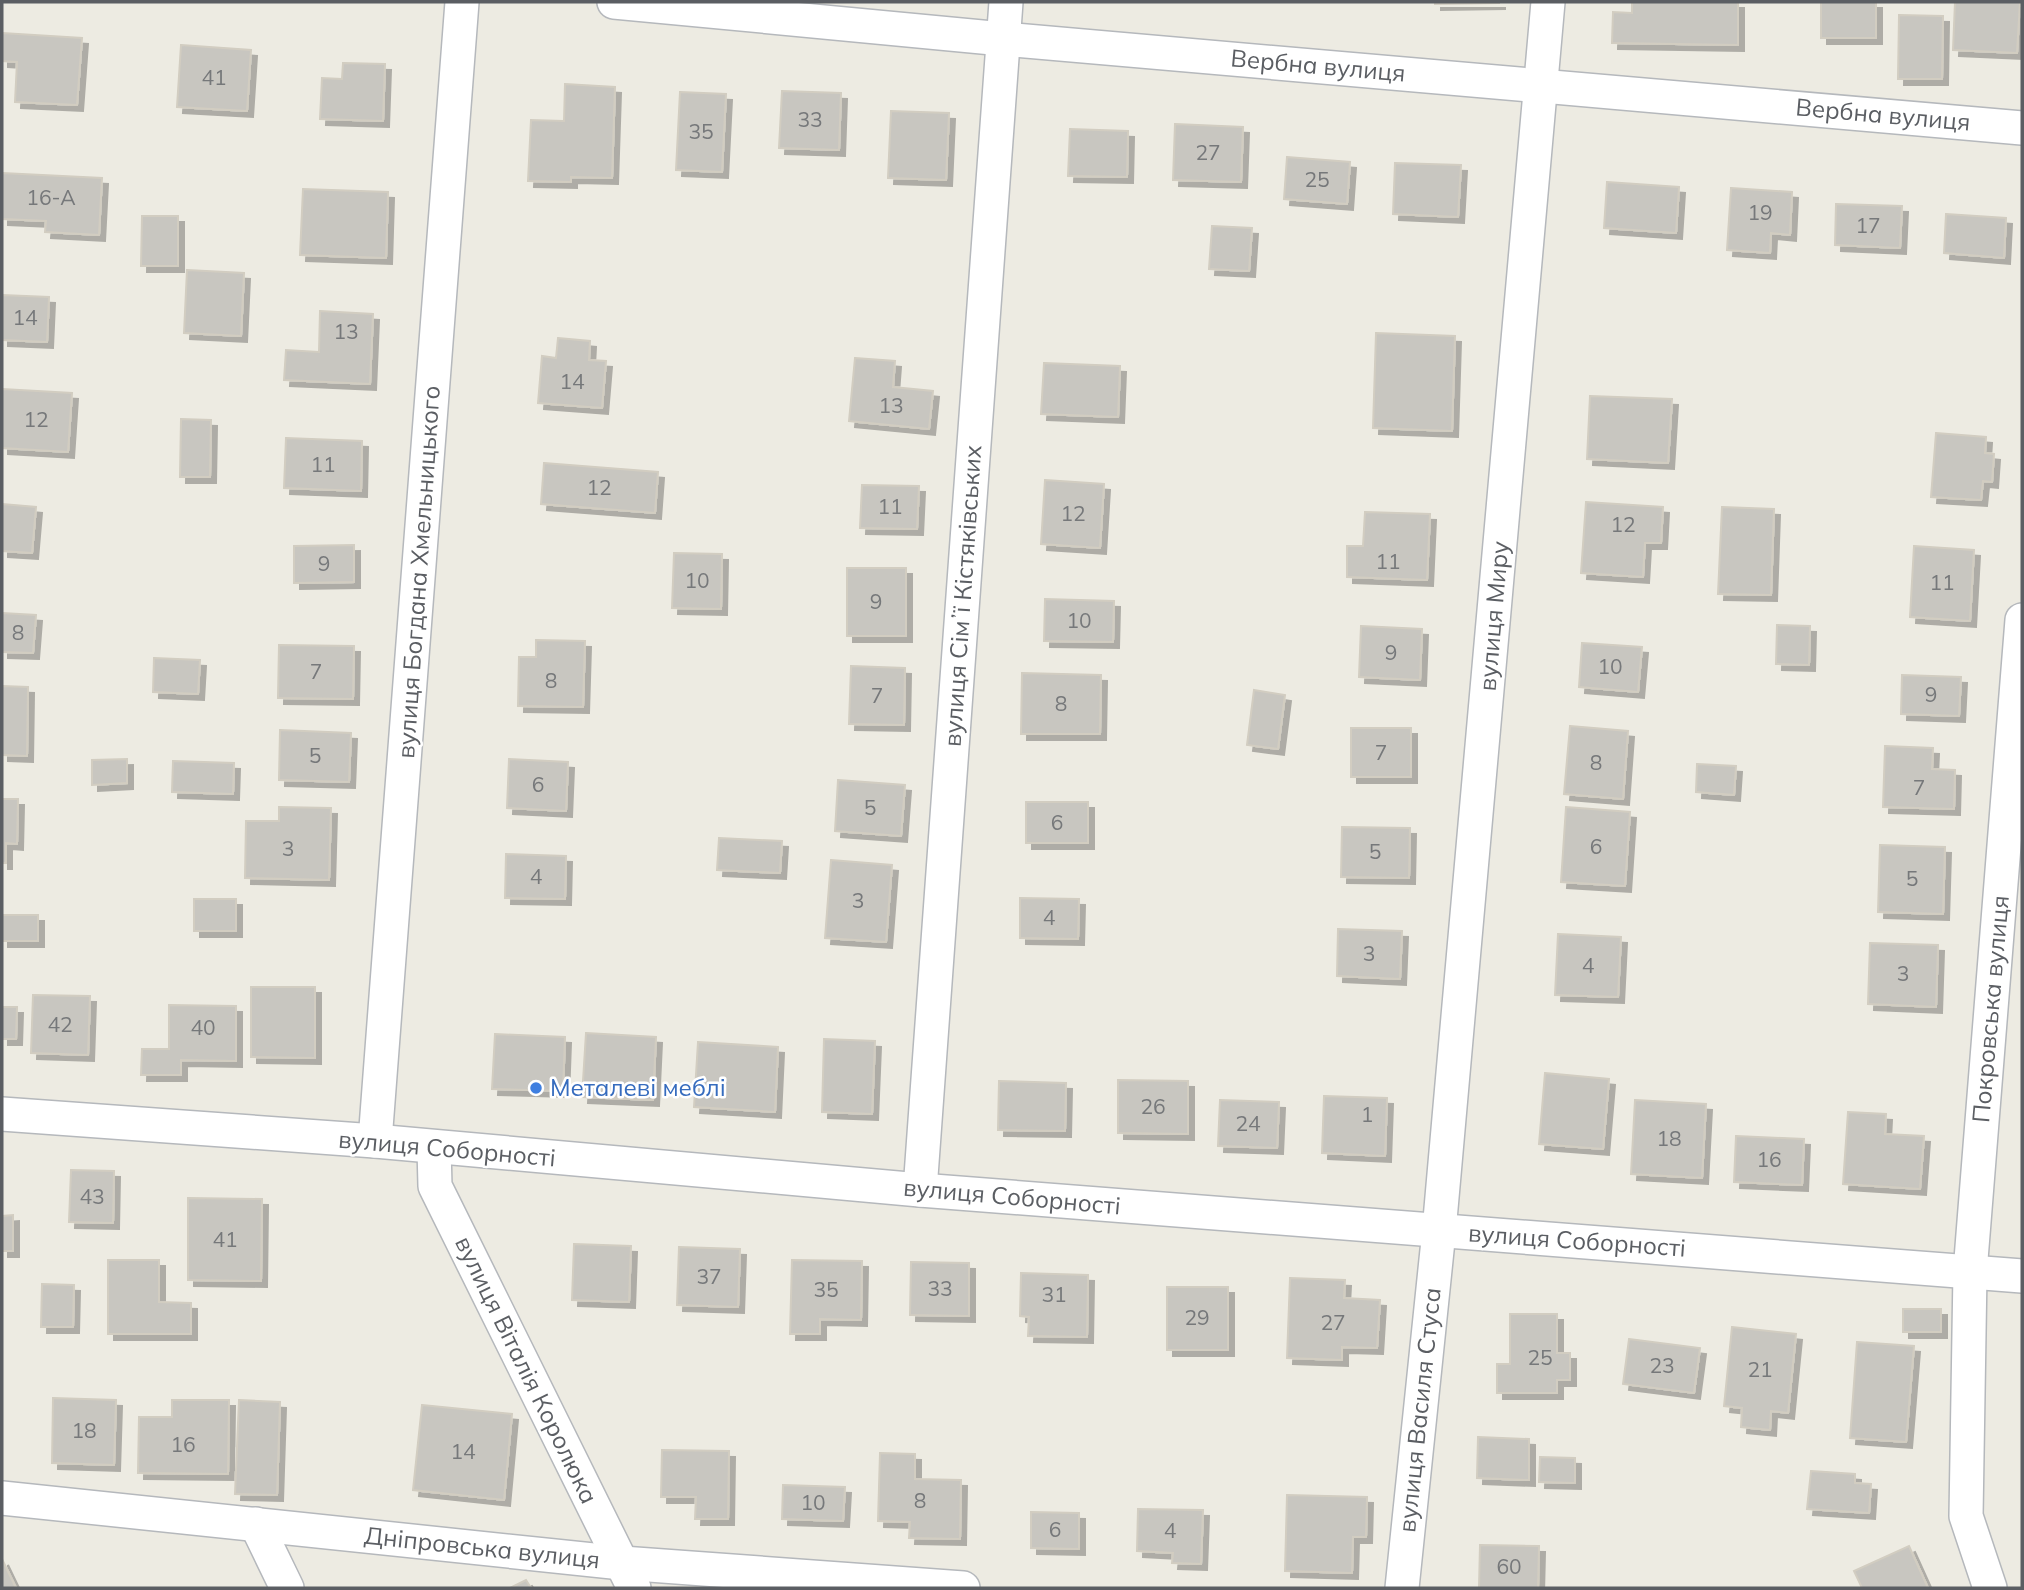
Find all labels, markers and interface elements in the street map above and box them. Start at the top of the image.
street label: Вербна вулиця [1229,42,1407,88]
house number: 41 [201,64,227,90]
street label: Вербна вулиця [1794,91,1972,137]
house number: 33 [797,106,823,132]
house number: 35 [688,118,714,144]
house number: 27 [1195,139,1221,165]
house number: 25 [1304,166,1330,192]
house number: 16-А [26,184,76,210]
house number: 19 [1747,199,1773,225]
house number: 17 [1855,212,1881,238]
house number: 14 [12,304,38,330]
house number: 13 [333,318,359,344]
house number: 14 [559,368,585,394]
street label: вулиця Богдана Хмельницького [390,384,446,759]
house number: 13 [878,392,904,418]
house number: 12 [23,406,49,432]
street label: вулиця Сімʼї Кістяківських [936,444,988,748]
house number: 11 [310,451,336,477]
house number: 12 [586,474,612,500]
house number: 11 [877,493,903,519]
house number: 12 [1060,500,1086,526]
house number: 12 [1610,511,1636,537]
street label: вулиця Миру [1472,540,1515,692]
house number: 11 [1375,548,1401,574]
house number: 9 [318,550,330,576]
house number: 10 [684,567,710,593]
house number: 11 [1929,569,1955,595]
house number: 9 [870,588,882,614]
house number: 10 [1066,607,1092,633]
house number: 8 [12,619,24,645]
house number: 9 [1385,639,1397,665]
house number: 10 [1597,653,1623,679]
house number: 7 [310,658,322,684]
house number: 8 [545,667,557,693]
house number: 9 [1925,681,1937,707]
house number: 7 [871,682,883,708]
house number: 8 [1055,690,1067,716]
house number: 7 [1375,739,1387,765]
house number: 5 [309,742,321,768]
house number: 8 [1590,749,1602,775]
house number: 6 [532,771,544,797]
house number: 7 [1913,774,1925,800]
house number: 5 [864,794,876,820]
house number: 6 [1051,809,1063,835]
house number: 6 [1590,833,1602,859]
house number: 3 [282,835,294,861]
house number: 5 [1369,838,1381,864]
house number: 4 [530,863,543,889]
house number: 5 [1906,865,1918,891]
house number: 3 [852,887,864,913]
street label: Покровська вулиця [1965,894,2015,1124]
house number: 4 [1043,904,1056,930]
house number: 3 [1363,940,1375,966]
house number: 4 [1582,952,1595,978]
house number: 3 [1897,960,1909,986]
house number: 42 [47,1011,73,1037]
house number: 40 [190,1014,216,1040]
place label: Металеві меблі [550,1072,726,1102]
marker: Металеві меблі [528,1080,544,1096]
house number: 26 [1140,1093,1166,1119]
house number: 1 [1361,1101,1373,1127]
house number: 24 [1235,1110,1261,1136]
street label: вулиця Соборності [337,1124,557,1172]
house number: 18 [1656,1125,1682,1151]
house number: 16 [1756,1146,1782,1172]
street label: вулиця Соборності [902,1172,1122,1220]
house number: 43 [79,1183,105,1209]
street label: вулиця Соборності [1467,1217,1687,1263]
house number: 41 [212,1226,238,1252]
street label: вулиця Віталія Королюка [449,1231,605,1508]
house number: 37 [696,1263,722,1289]
house number: 33 [927,1275,953,1301]
house number: 35 [813,1276,839,1302]
house number: 31 [1041,1281,1067,1307]
street label: вулиця Василя Стуса [1391,1286,1447,1534]
house number: 29 [1184,1304,1210,1330]
house number: 27 [1320,1309,1346,1335]
house number: 25 [1527,1344,1553,1370]
house number: 23 [1649,1352,1675,1378]
house number: 21 [1747,1356,1773,1382]
house number: 18 [71,1417,97,1443]
house number: 16 [170,1431,196,1457]
house number: 14 [450,1438,476,1464]
house number: 8 [914,1487,926,1513]
house number: 10 [800,1489,826,1515]
house number: 6 [1049,1516,1061,1542]
house number: 4 [1164,1517,1177,1543]
street label: Дніпровська вулиця [363,1520,601,1574]
house number: 60 [1496,1553,1522,1579]

